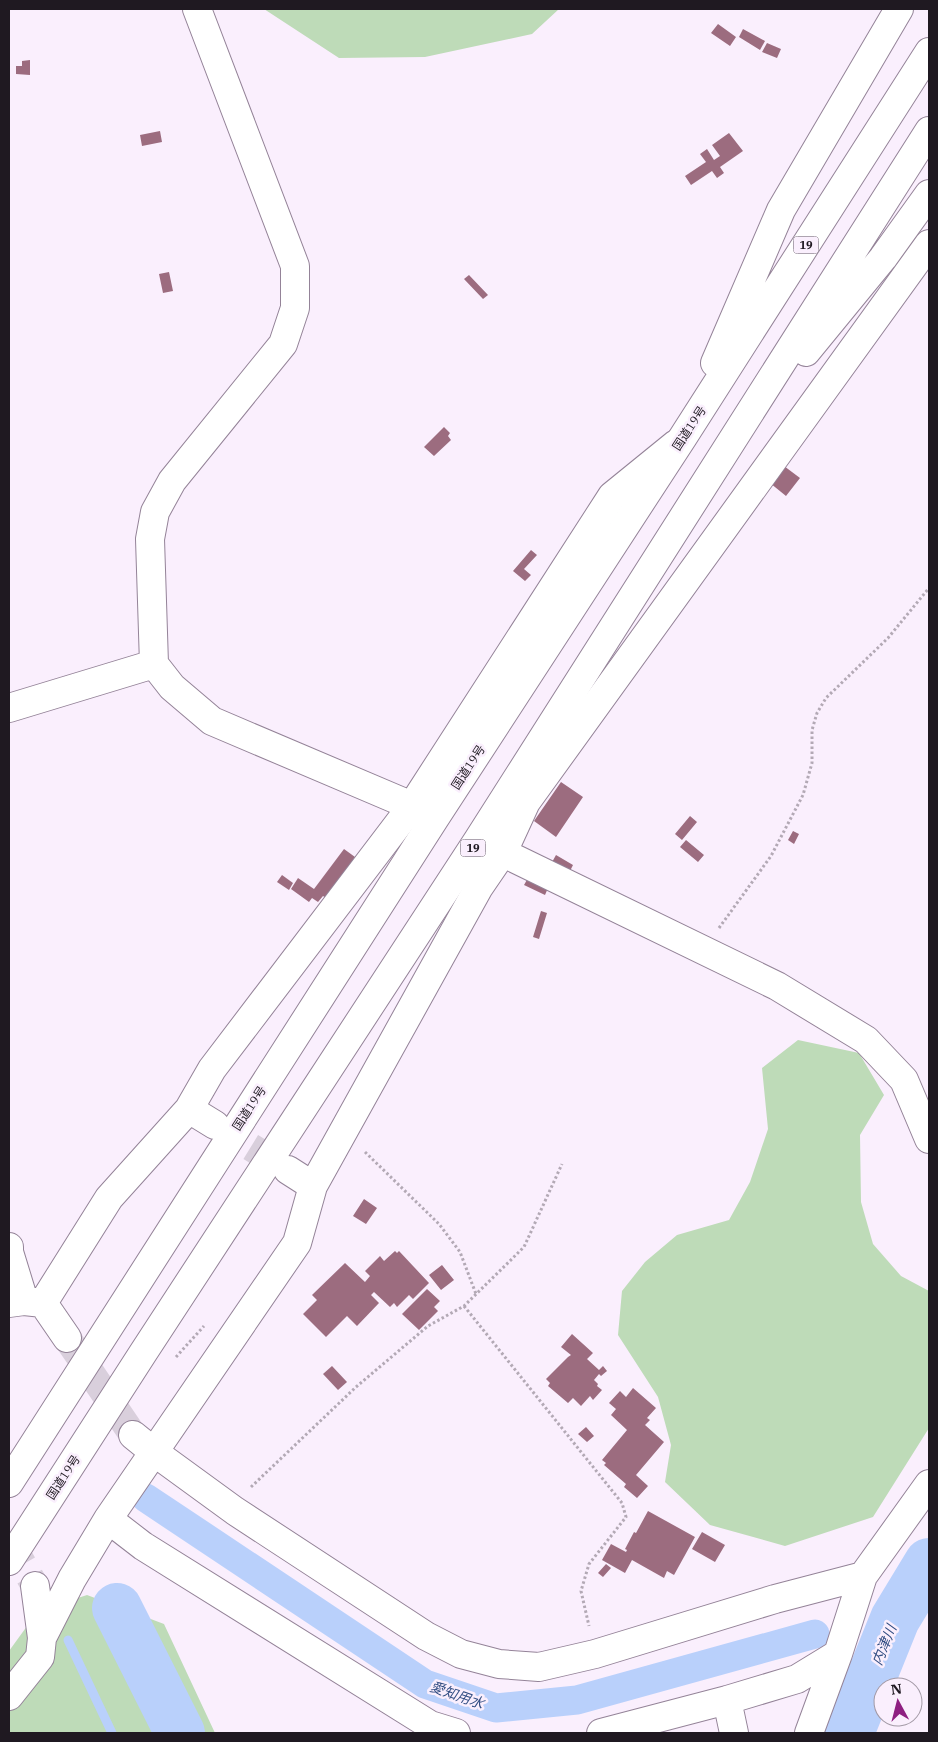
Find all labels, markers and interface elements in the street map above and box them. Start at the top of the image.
road number: 19 [794,236,818,254]
street label: 国道19号 [669,403,709,453]
street label: 国道19号 [448,742,488,792]
road number: 19 [460,840,486,856]
street label: 国道19号 [229,1083,269,1133]
street label: 国道19号 [43,1452,83,1502]
water label: 内津川 [868,1620,901,1668]
water label: 愛知用水 [428,1677,488,1713]
north arrow [873,1677,923,1727]
text: N [890,1679,903,1699]

